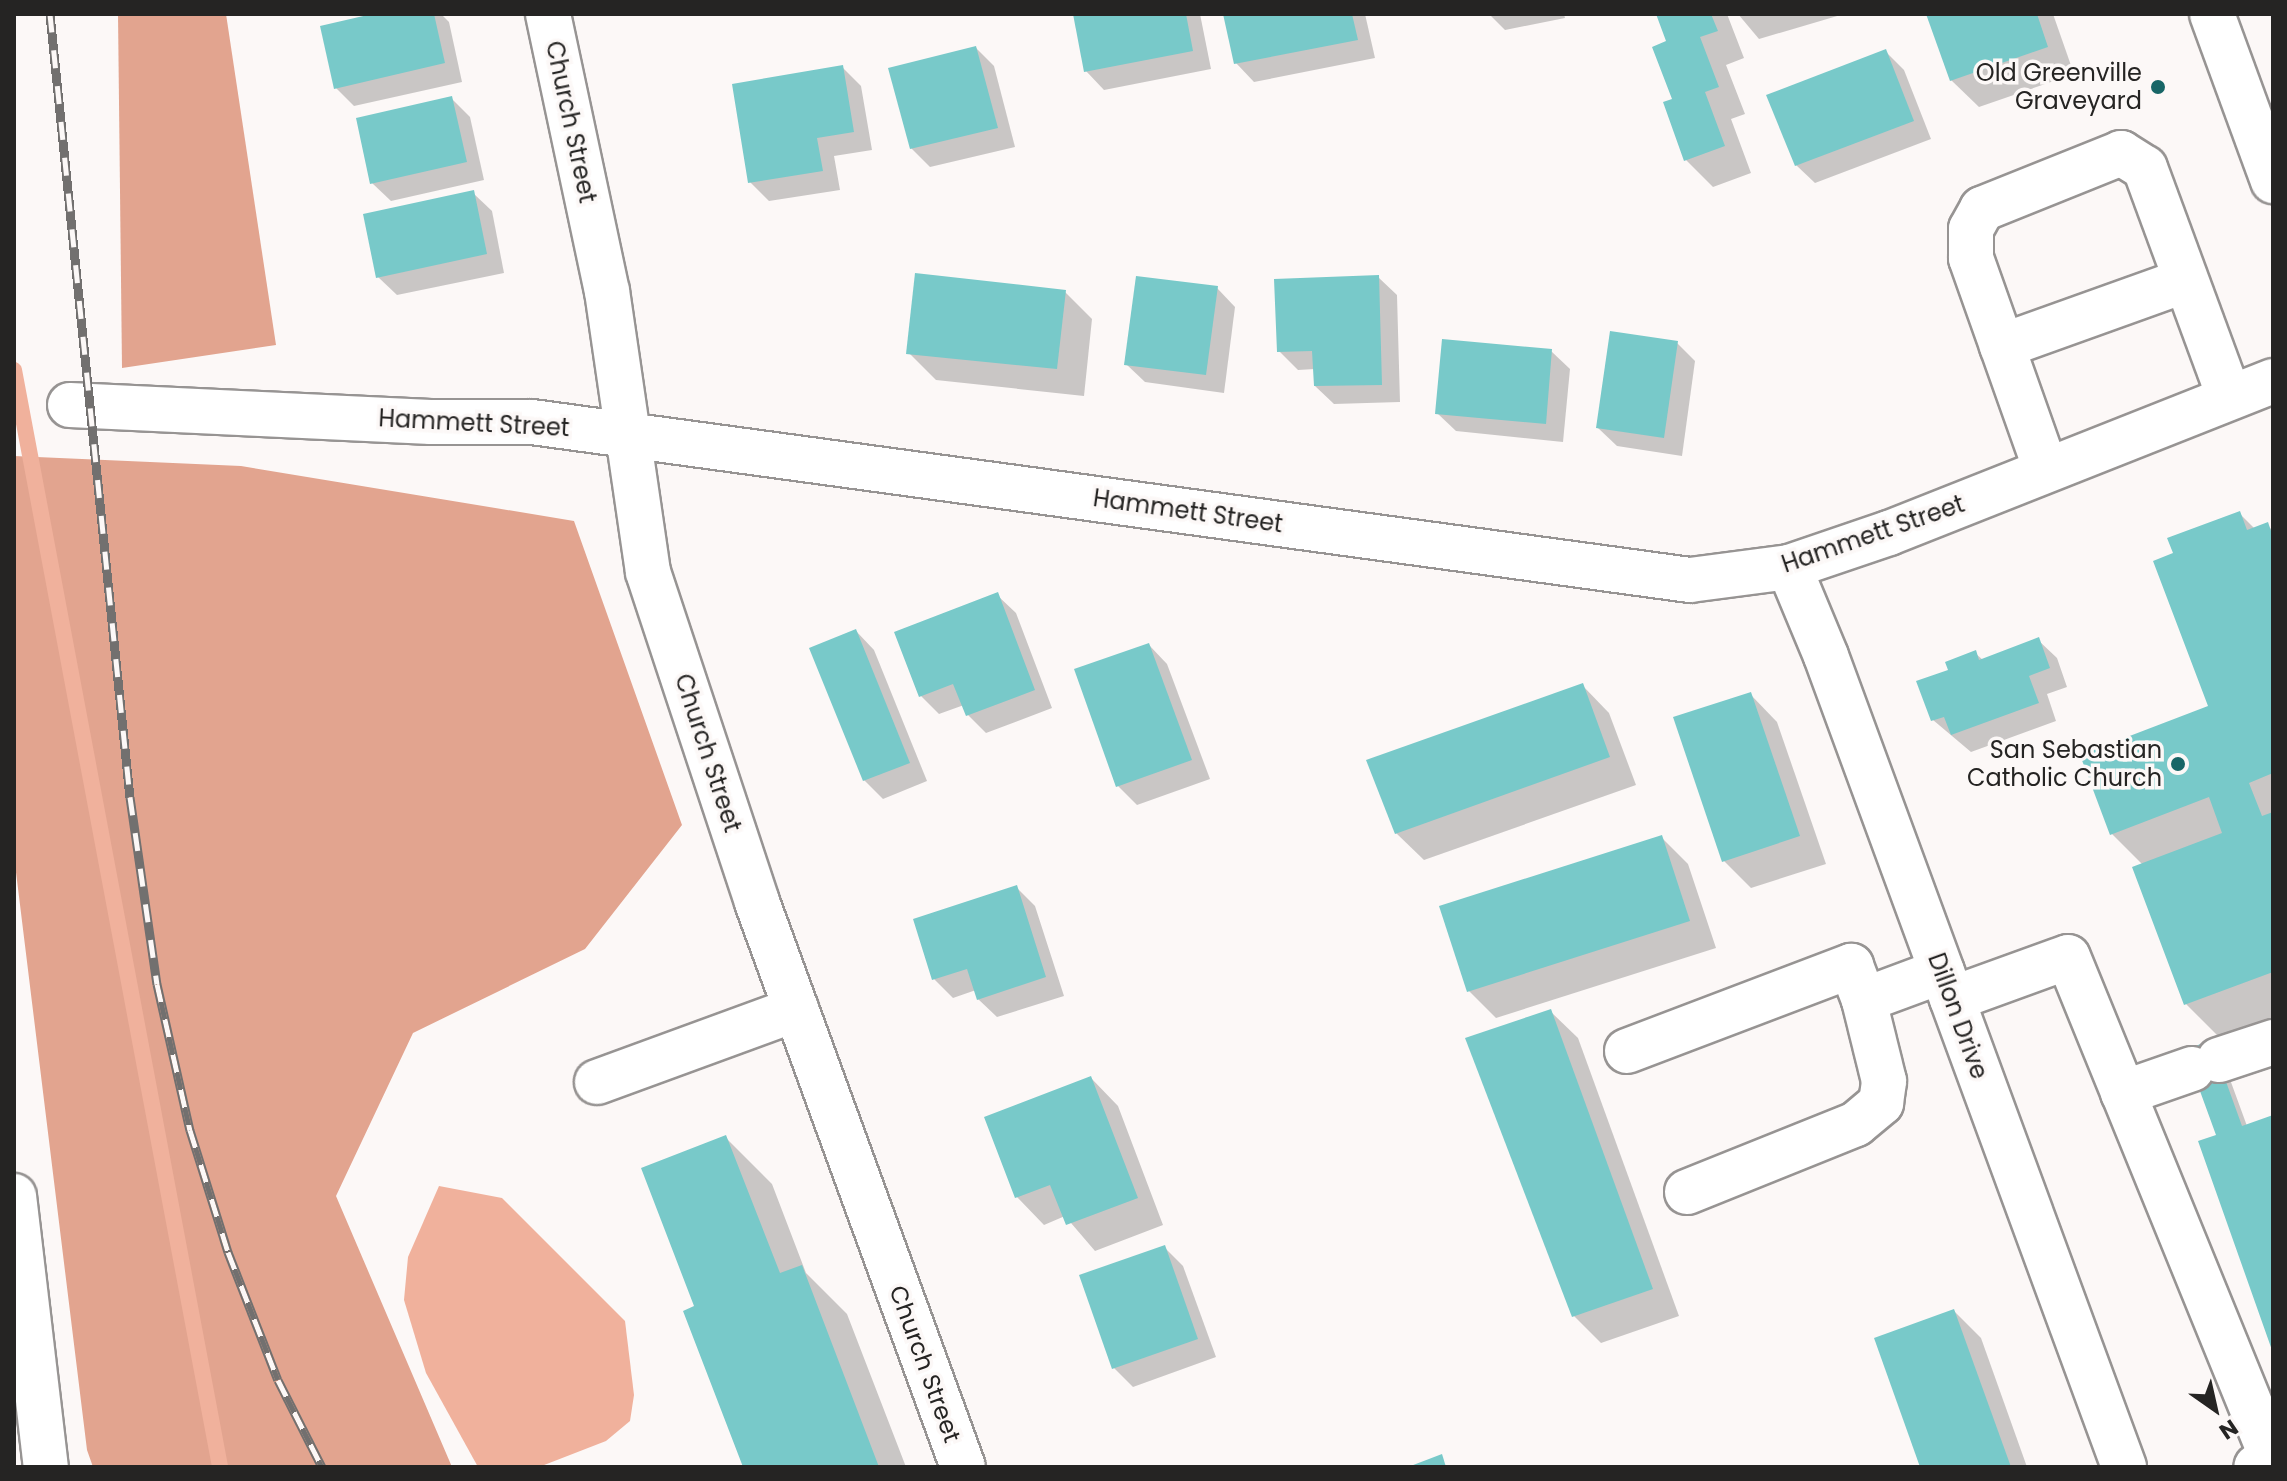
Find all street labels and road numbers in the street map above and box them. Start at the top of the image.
street label: Church Street [540,38,602,206]
street label: Hammett Street [378,404,570,442]
street label: Hammett Street [1091,483,1285,539]
street label: Hammett Street [1778,489,1968,579]
street label: Church Street [669,670,747,836]
street label: Dillon Drive [1922,949,1994,1083]
street label: Church Street [883,1282,967,1446]

